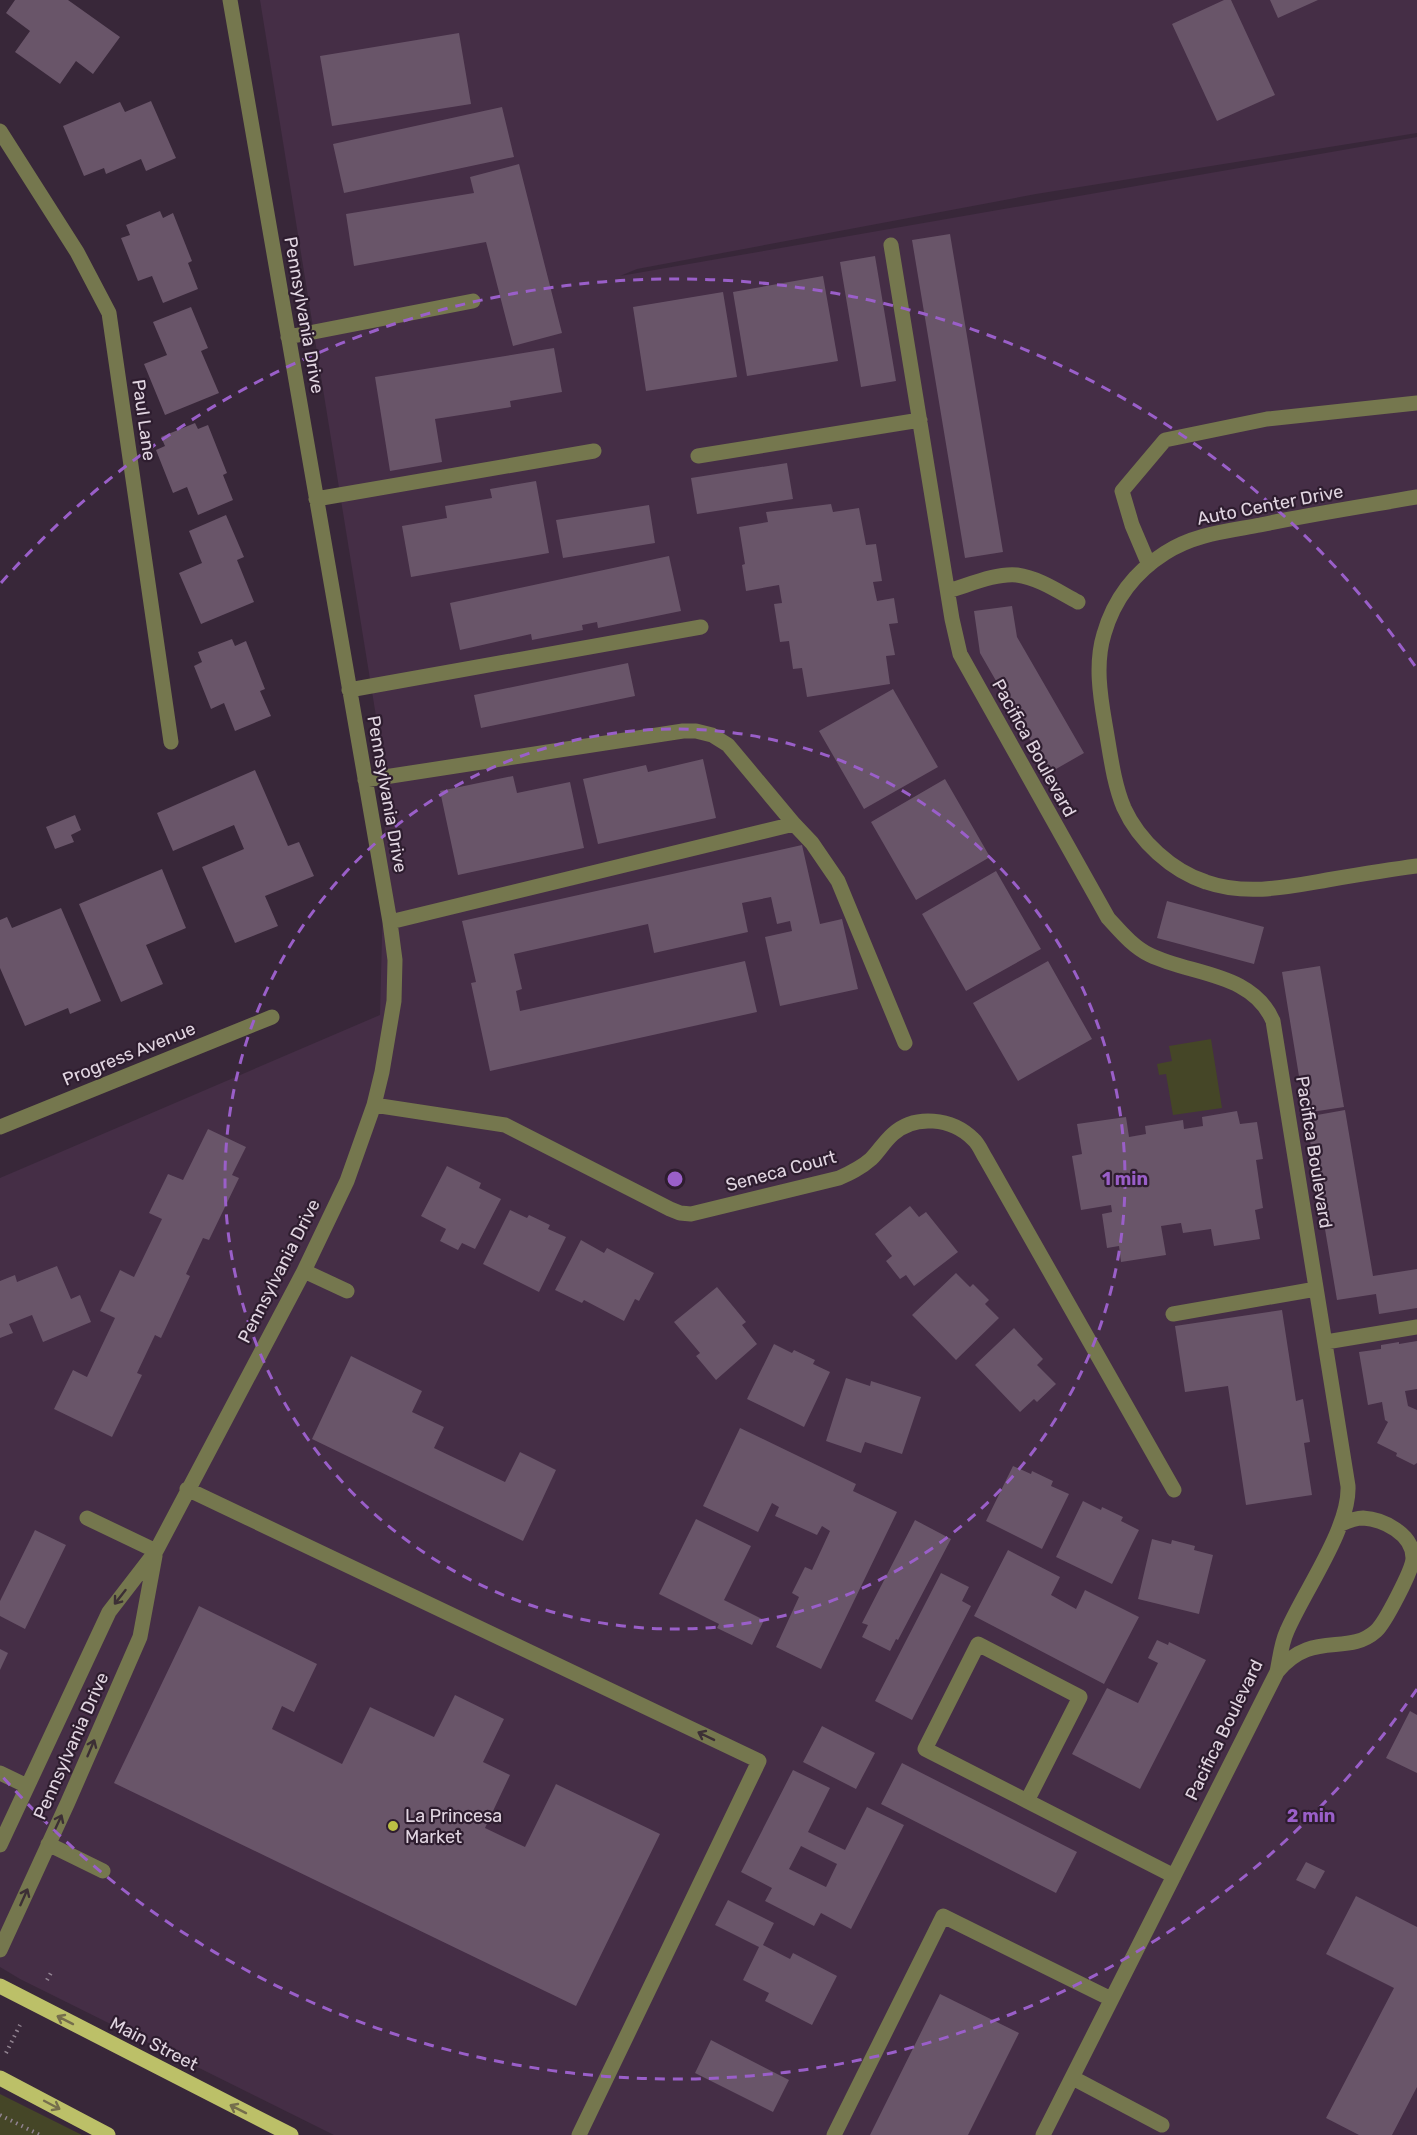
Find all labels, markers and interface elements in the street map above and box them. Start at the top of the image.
street label: Pennsylvania Drive [279,235,329,395]
street label: Paul Lane [127,378,161,462]
street label: Auto Center Drive [1195,480,1345,530]
street label: Pacifica Boulevard [987,675,1081,821]
street label: Pennsylvania Drive [362,714,412,874]
street label: Progress Avenue [59,1017,199,1091]
street label: Pacifica Boulevard [1291,1074,1337,1230]
street label: Seneca Court [723,1146,839,1196]
text: 1 min [1102,1168,1148,1190]
centre of rings [665,1169,685,1189]
street label: Pennsylvania Drive [233,1195,325,1347]
one-way arrow [114,1589,127,1605]
street label: Pacifica Boulevard [1180,1656,1268,1804]
street label: Pennsylvania Drive [29,1669,113,1823]
one-way arrow [698,1729,716,1741]
one-way arrow [86,1740,98,1758]
place label: La Princesa Market [405,1805,502,1848]
text: 2 min [1287,1805,1335,1827]
one-way arrow [53,1814,65,1832]
marker: La Princesa Market [386,1819,400,1833]
one-way arrow [19,1889,31,1907]
street label: Main Street [106,2012,202,2076]
one-way arrow [56,2014,74,2025]
one-way arrow [42,2100,60,2111]
one-way arrow [230,2102,248,2114]

